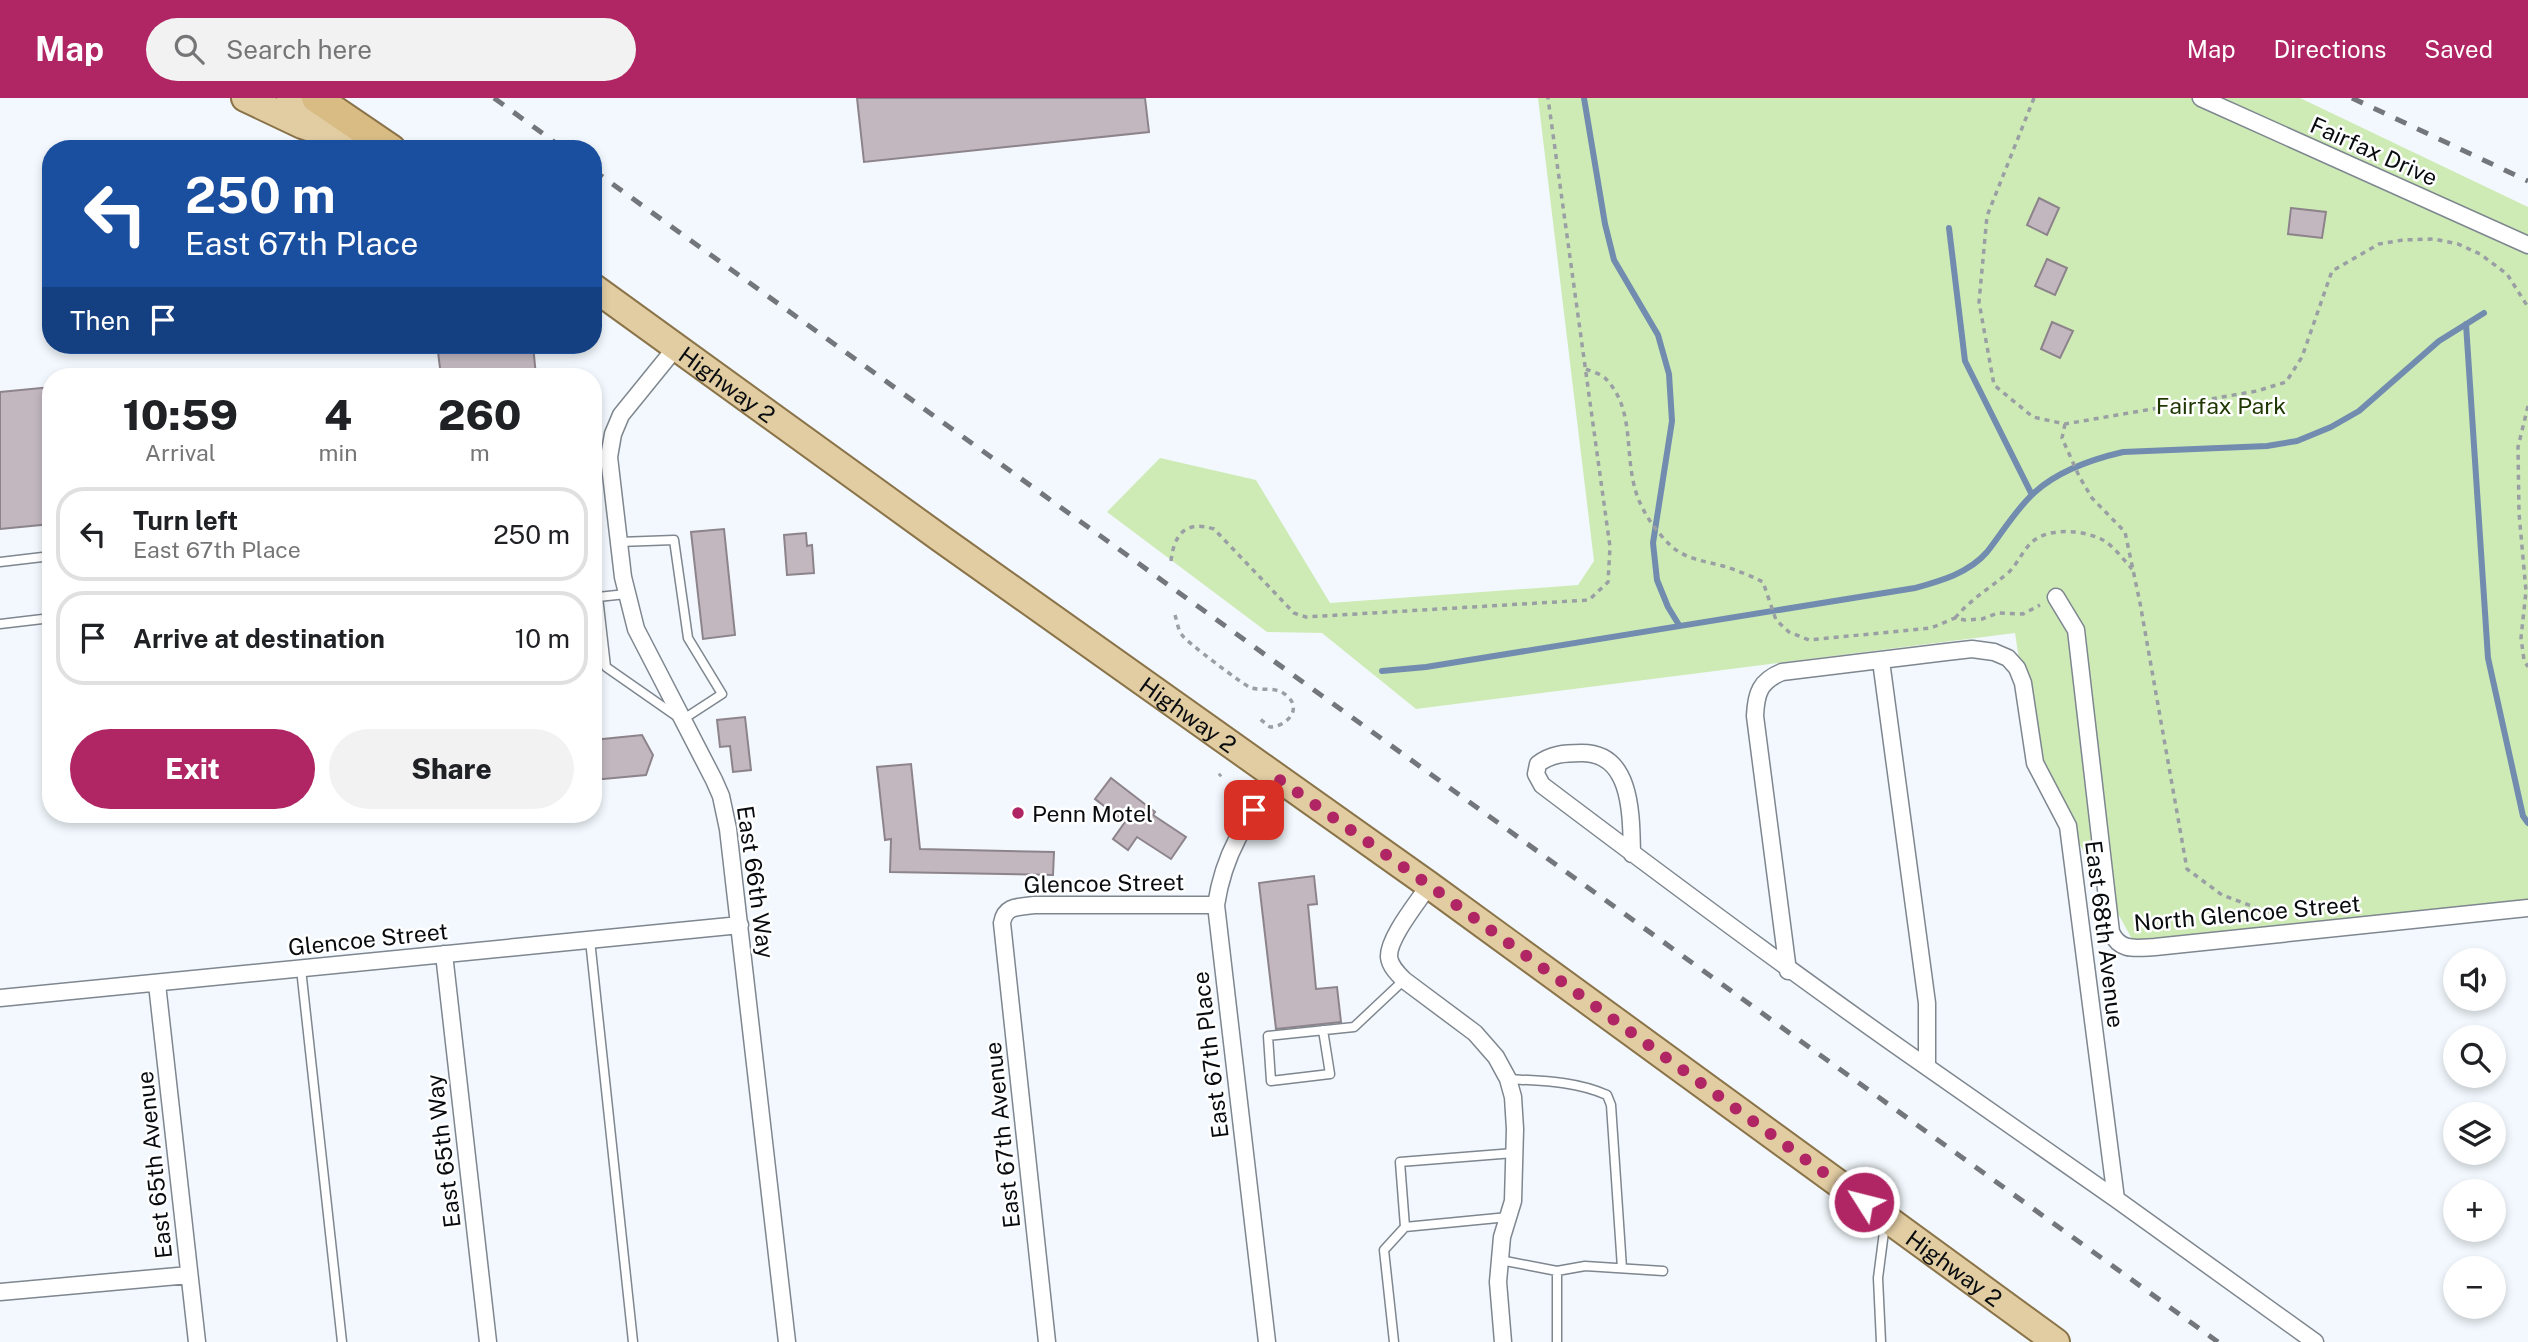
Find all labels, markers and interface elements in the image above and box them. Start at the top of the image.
search box [146,18,636,81]
text: Map [35,30,104,68]
icon: search [170,30,208,68]
text: Search here [226,34,372,65]
text: Map [2187,35,2236,63]
text: Directions [2274,35,2386,63]
text: Saved [2424,35,2493,63]
street label: Fairfax Drive [2306,111,2442,191]
text: 250 m [185,166,336,224]
icon: left [70,168,161,259]
text: East 67th Place [185,225,418,262]
icon: arrive [144,301,182,339]
text: Then [70,305,130,336]
street label: Highway 2 [674,341,781,428]
text: 10:59 [122,390,238,439]
text: 4 [324,390,352,439]
text: 260 [438,390,522,439]
park label: Fairfax Park [2156,392,2286,419]
text: Arrival [145,439,216,466]
text: min [319,439,358,466]
text: m [470,439,490,466]
text: Turn left [133,505,238,536]
icon: left [74,515,112,553]
text: 250 m [493,519,570,550]
text: East 67th Place [133,536,301,563]
icon: arrive [74,619,112,657]
text: Arrive at destination [133,623,385,654]
text: 10 m [515,623,570,654]
street label: Highway 2 [1135,671,1242,758]
button: Exit [70,729,315,809]
button: Share [329,729,574,809]
pin [1224,780,1284,840]
icon: arrive [1235,791,1273,829]
place label: Penn Motel [1032,800,1153,827]
street label: East 66th Way [732,804,780,960]
marker: Penn Motel [1010,805,1026,821]
street label: East 68th Avenue [2080,839,2130,1029]
street label: Glencoe Street [1023,868,1185,898]
street label: North Glencoe Street [2133,890,2361,936]
street label: Glencoe Street [287,917,449,961]
map controls [2443,948,2506,1319]
button: sound [2443,948,2506,1011]
street label: East 67th Place [1186,970,1234,1140]
button: search [2443,1025,2506,1088]
street label: East 67th Avenue [979,1041,1025,1229]
street label: East 65th Avenue [131,1070,177,1260]
street label: East 65th Way [420,1073,466,1229]
button: layers [2443,1102,2506,1165]
position arrow [1827,1165,1901,1239]
button: + [2443,1179,2506,1242]
street label: Highway 2 [1901,1224,2008,1312]
button: − [2443,1256,2506,1319]

